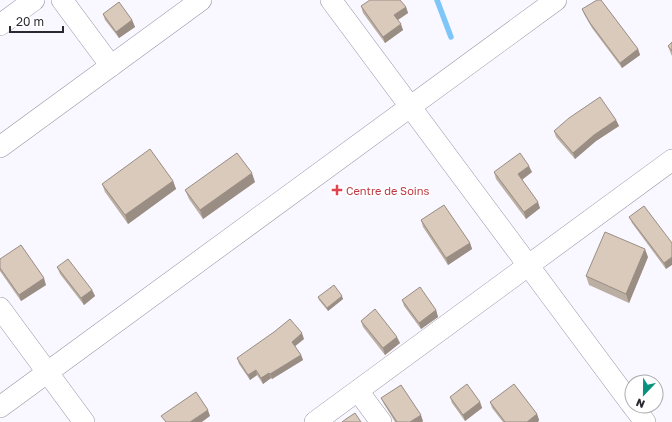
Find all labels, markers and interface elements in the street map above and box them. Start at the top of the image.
scale bar [10,8,63,34]
text: 20 m [16,14,44,29]
marker: Centre de Soins [331,184,343,196]
place label: Centre de Soins [346,184,429,197]
north arrow [624,374,664,414]
text: N [634,396,646,411]

